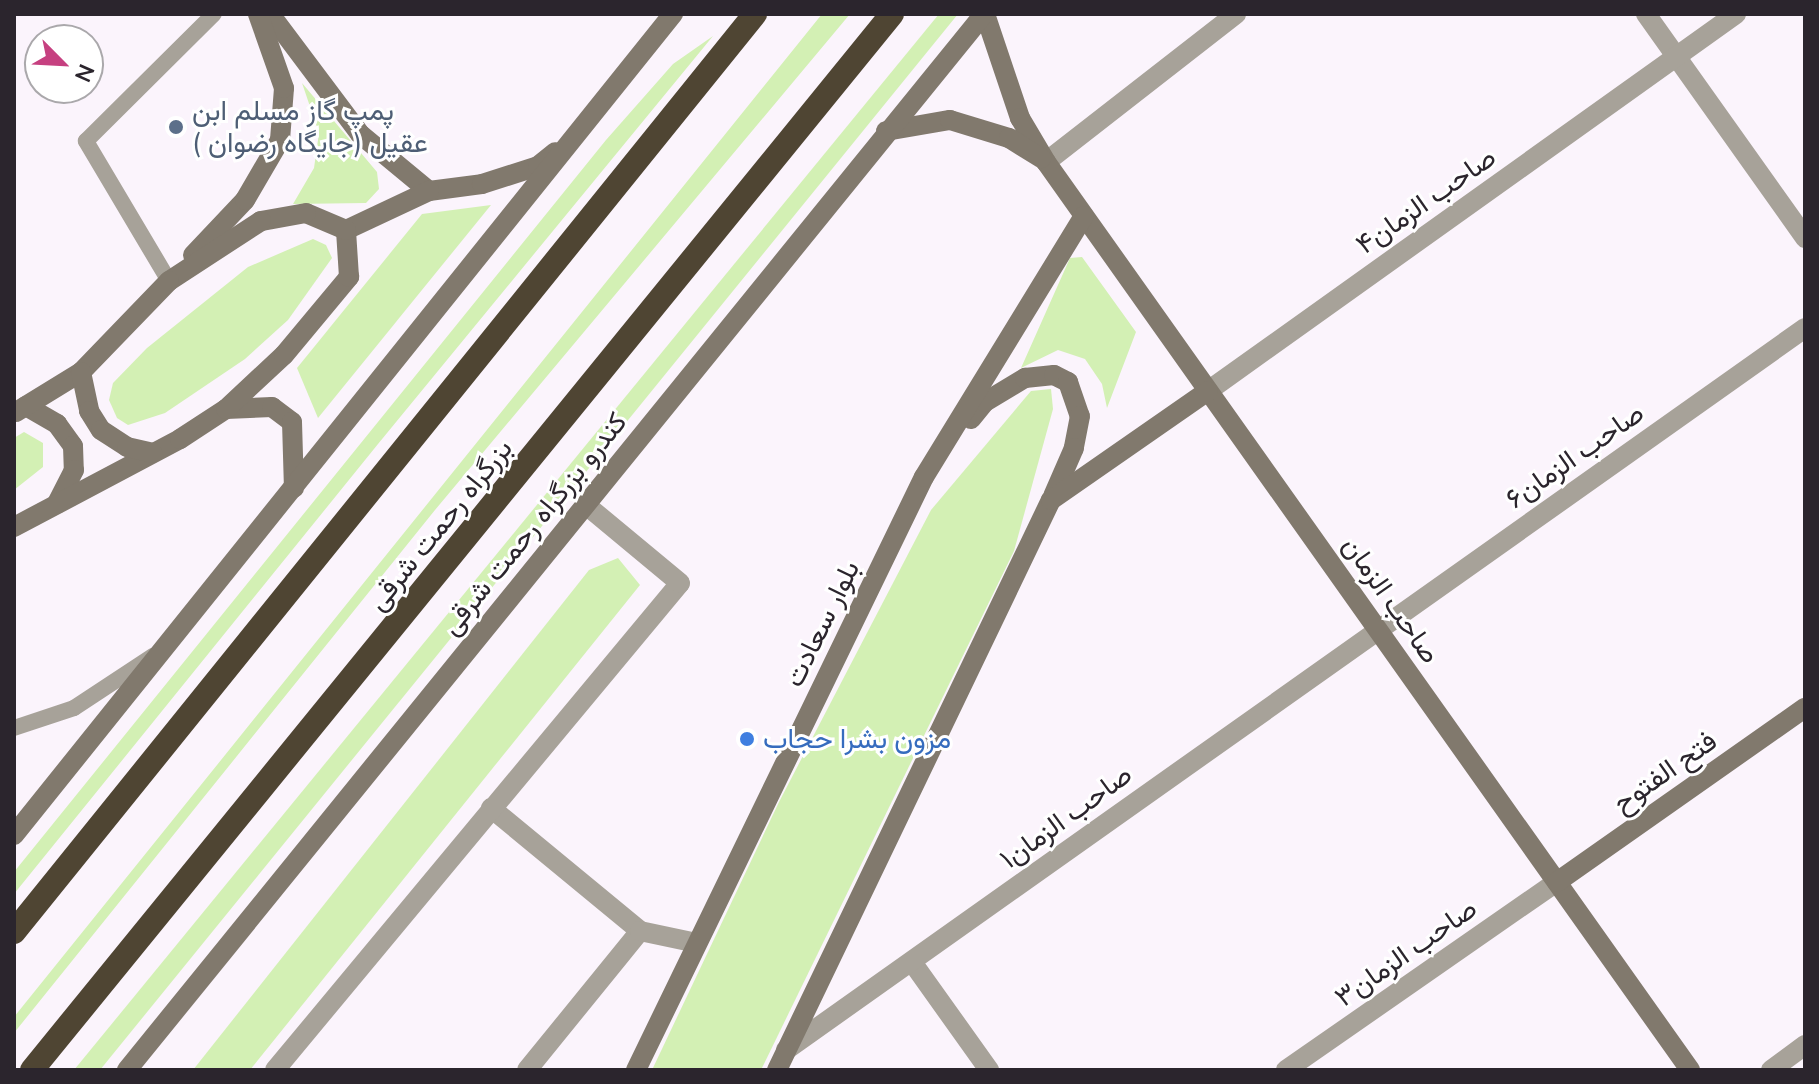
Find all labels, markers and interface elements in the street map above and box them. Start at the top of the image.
north arrow [24,24,104,104]
text: N [67,59,101,87]
place label: پمپ گاز مسلم ابن عقیل (جایگاه رضوان ) [192,94,428,160]
marker: پمپ گاز مسلم ابن عقیل (جایگاه رضوان ) [167,118,185,136]
street label: صاحب الزمان۴ [1350,140,1502,262]
street label: صاحب الزمان۶ [1500,396,1650,516]
street label: کندرو بزرگراه رحمت شرقی [434,406,634,642]
street label: بزرگراه رحمت شرقی [361,432,519,618]
street label: صاحب الزمان [1335,530,1447,670]
street label: بلوار سعادت [777,555,867,693]
place label: مزون بشرا حجاب [763,722,951,756]
street label: فتح الفتوح [1607,724,1723,820]
marker: مزون بشرا حجاب [738,730,756,748]
street label: صاحب الزمان۱ [993,758,1139,876]
street label: صاحب الزمان۳ [1329,892,1483,1014]

